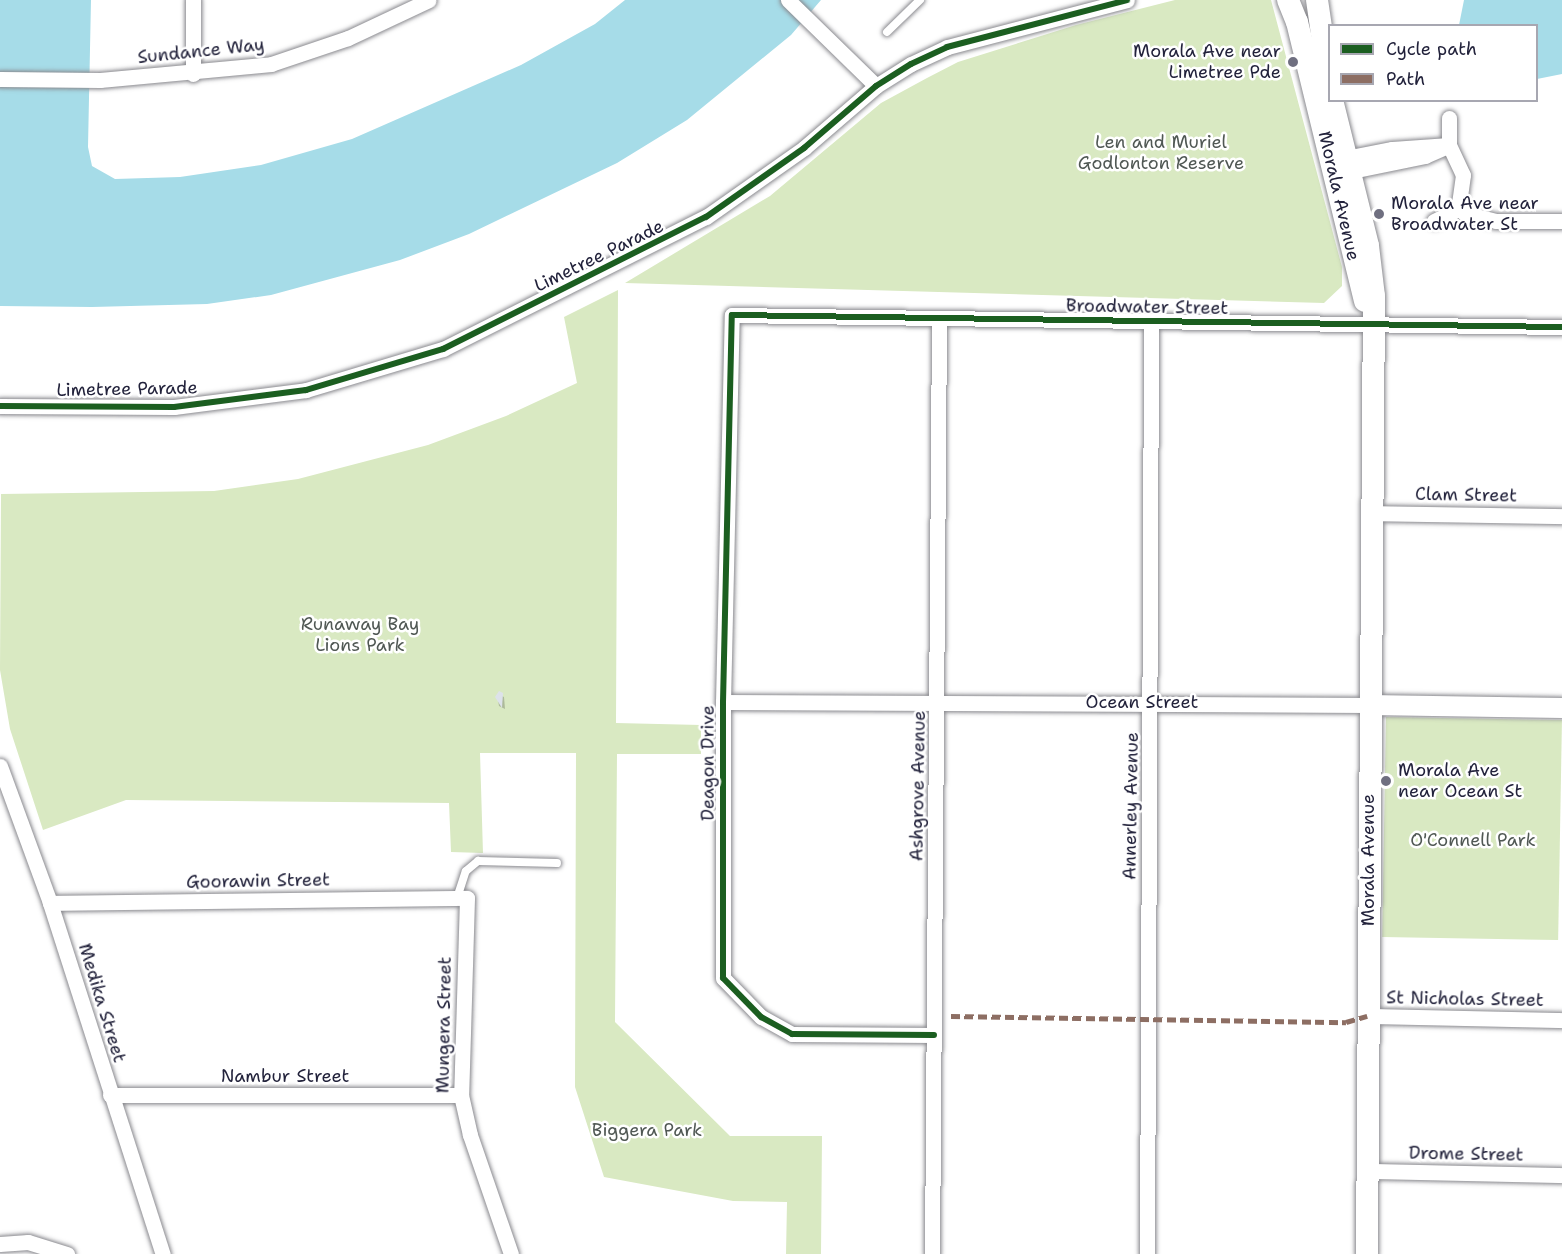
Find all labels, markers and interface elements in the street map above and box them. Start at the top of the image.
legend [1328,24,1538,102]
street label: Sundance Way [137,34,265,68]
text: Cycle path [1386,37,1477,61]
place label: Morala Ave near Limetree Pde [1133,41,1281,84]
marker: Morala Ave near Limetree Pde [1286,55,1300,69]
text: Path [1386,67,1425,91]
street label: Morala Avenue [1314,129,1364,263]
park label: Len and Muriel Godlonton Reserve [1078,132,1244,174]
place label: Morala Ave near Broadwater St [1391,193,1539,236]
marker: Morala Ave near Broadwater St [1372,207,1386,221]
street label: Limetree Parade [531,215,667,297]
street label: Broadwater Street [1066,295,1228,319]
street label: Limetree Parade [56,377,198,401]
street label: Clam Street [1415,483,1517,507]
park label: Runaway Bay Lions Park [301,614,419,656]
street label: Ocean Street [1086,691,1198,713]
street label: Deagon Drive [697,705,719,821]
street label: Ashgrove Avenue [906,710,930,862]
street label: Annerley Avenue [1119,732,1143,880]
place label: Morala Ave near Ocean St [1398,760,1522,802]
marker: Morala Ave near Ocean St [1379,774,1393,788]
street label: Morala Avenue [1357,794,1379,926]
park label: O'Connell Park [1410,829,1536,851]
street label: Goorawin Street [186,869,330,893]
street label: Medika Street [74,941,130,1065]
street label: Mungera Street [432,957,456,1093]
street label: St Nicholas Street [1386,987,1544,1011]
street label: Nambur Street [221,1065,349,1087]
park label: Biggera Park [592,1119,702,1141]
street label: Drome Street [1408,1142,1524,1166]

